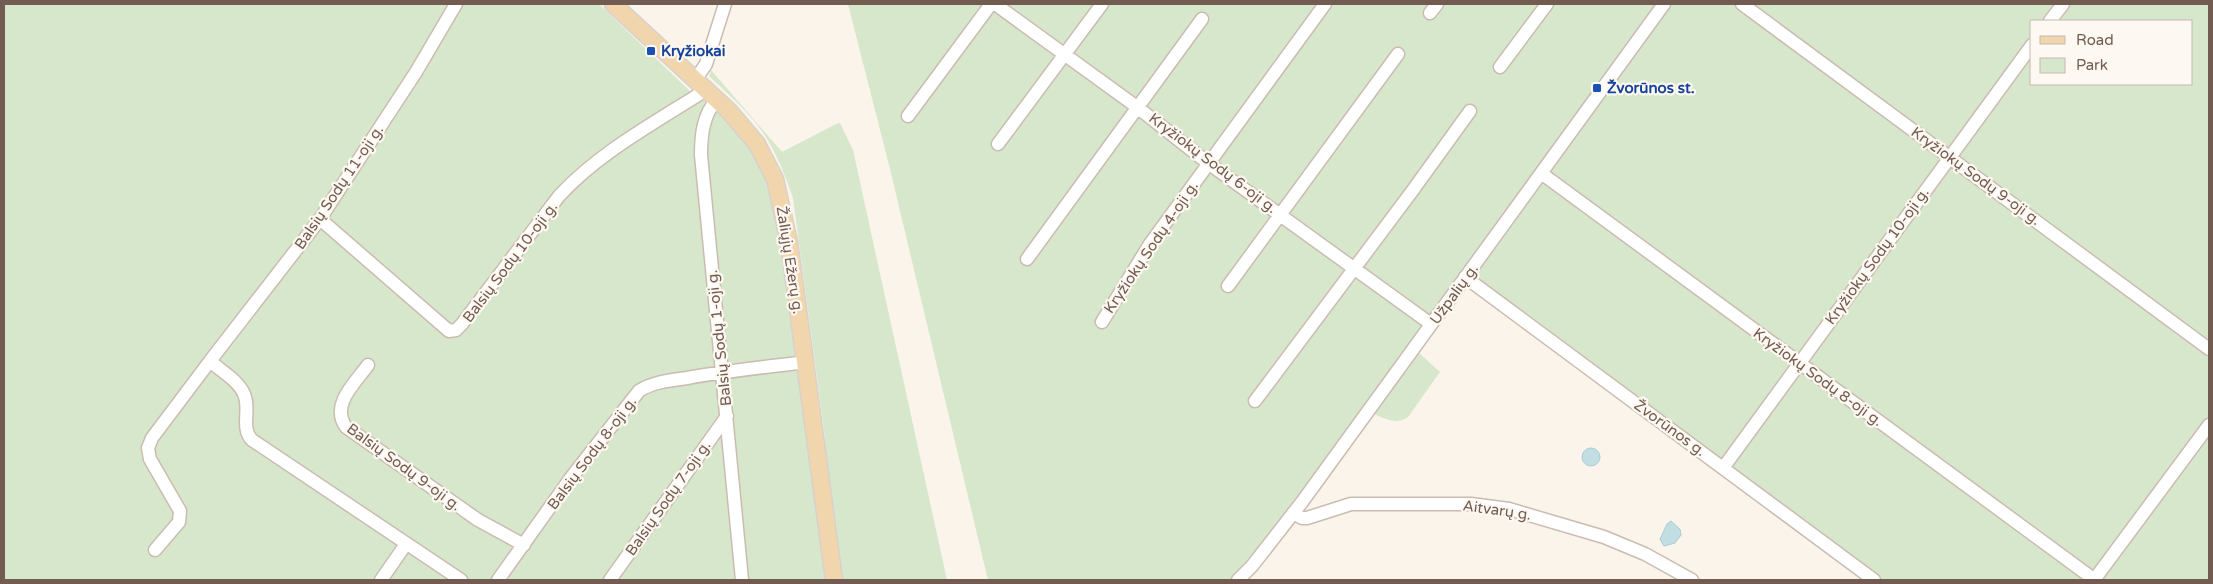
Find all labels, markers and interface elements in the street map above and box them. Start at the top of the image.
legend [2030,20,2193,85]
text: Road [2076,31,2114,49]
place label: Kryžiokai [661,42,725,61]
marker: Kryžiokai [645,45,657,57]
text: Park [2076,56,2108,74]
place label: Žvorūnos st. [1607,79,1695,97]
marker: Žvorūnos st. [1591,82,1603,94]
street label: Kryžiokų Sodų 6-oji g. [1145,109,1281,217]
street label: Balsių Sodų 11-oji g. [291,121,387,253]
street label: Kryžiokų Sodų 9-oji g. [1908,123,2044,229]
street label: Kryžiokų Sodų 4-oji g. [1100,177,1202,317]
street label: Kryžiokų Sodų 10-oji g. [1821,184,1933,328]
street label: Balsių Sodų 10-oji g. [459,198,561,326]
street label: Žaliųjų Ežerų g. [773,205,807,315]
street label: Užpalių g. [1426,260,1482,328]
street label: Balsių Sodų 1-oji g. [703,269,735,407]
street label: Kryžiokų Sodų 8-oji g. [1750,324,1886,430]
street label: Balsių Sodų 8-oji g. [544,393,640,513]
street label: Žvorūnos g. [1631,396,1709,460]
street label: Balsių Sodų 9-oji g. [343,419,465,515]
street label: Balsių Sodų 7-oji g. [621,437,715,559]
street label: Aitvarų g. [1462,496,1532,524]

